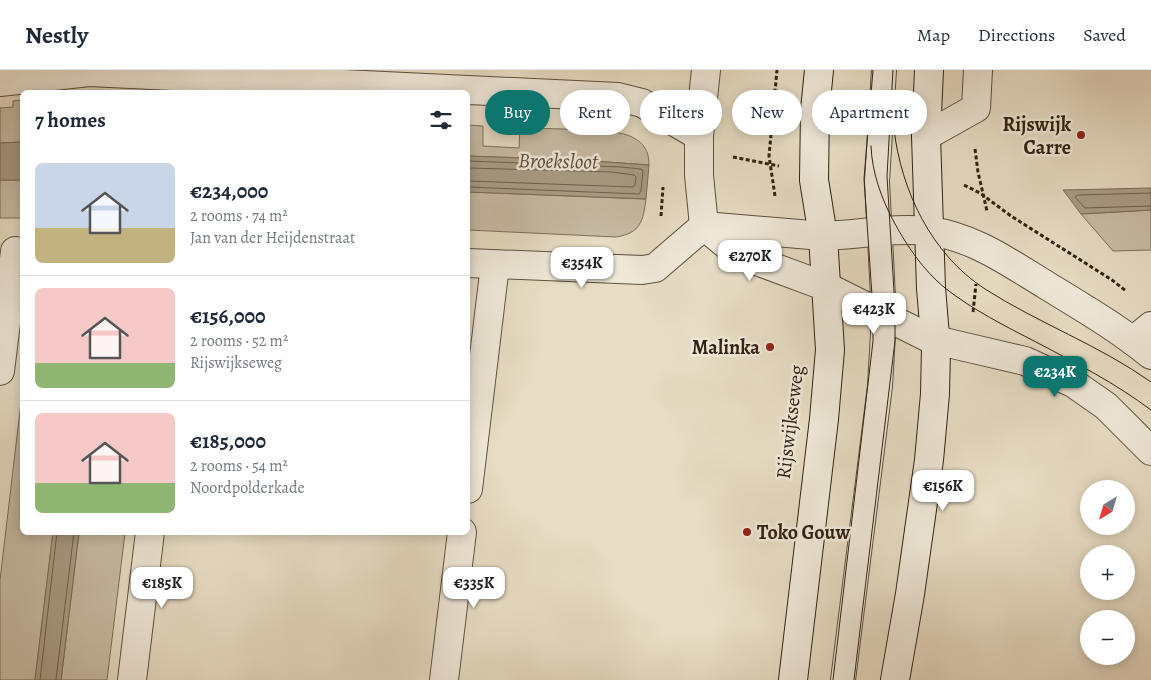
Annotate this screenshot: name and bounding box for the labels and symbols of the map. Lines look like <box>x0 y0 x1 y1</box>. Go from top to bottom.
place label: Rijswijk Carre <box>1002 111 1072 161</box>
marker: Rijswijk Carre <box>1075 129 1087 141</box>
water label: Broeksloot <box>518 146 599 176</box>
pin: €270K <box>715 240 785 282</box>
pin: €354K <box>547 246 617 289</box>
pin: €423K <box>839 292 909 335</box>
place label: Malinka <box>692 334 760 361</box>
marker: Malinka <box>764 341 776 353</box>
pin: €234K <box>1020 356 1090 398</box>
street label: Rijswijkseweg <box>770 363 810 481</box>
pin: €156K <box>908 470 978 512</box>
north arrow <box>1080 480 1135 535</box>
place label: Toko Gouw <box>757 519 851 546</box>
marker: Toko Gouw <box>741 526 753 538</box>
pin: €185K <box>127 566 197 609</box>
pin: €335K <box>439 566 509 609</box>

